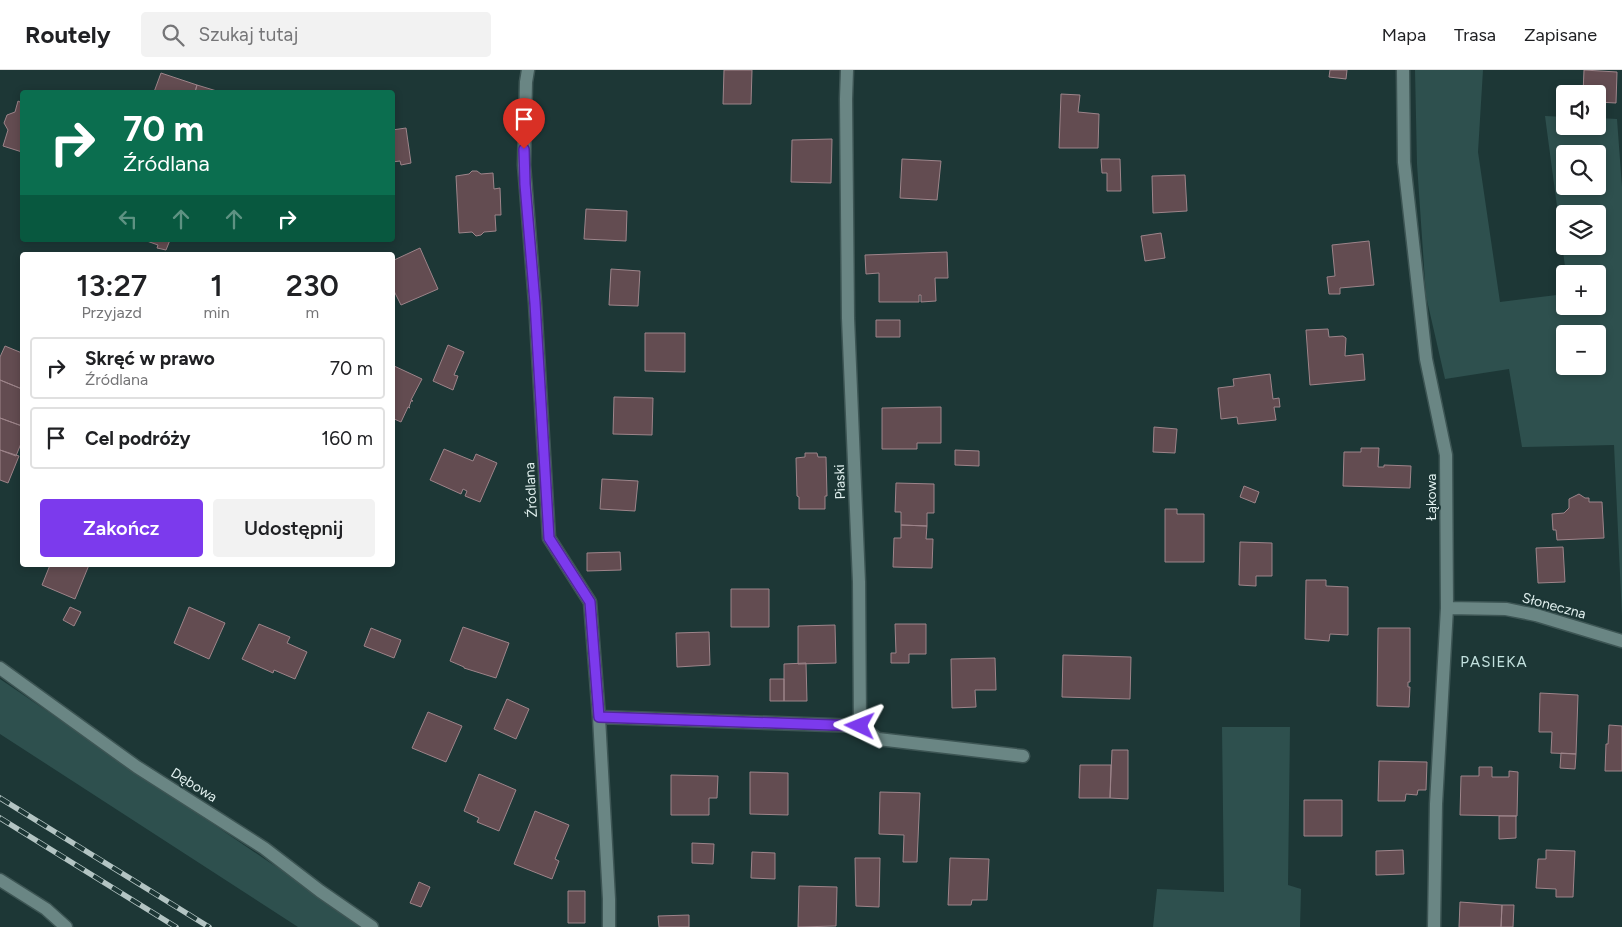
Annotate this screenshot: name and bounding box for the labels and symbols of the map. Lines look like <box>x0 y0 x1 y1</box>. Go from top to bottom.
pin <box>503 98 545 149</box>
street label: Źródlana <box>521 462 541 518</box>
street label: Piaski <box>831 464 849 500</box>
street label: Łąkowa <box>1423 474 1440 520</box>
street label: Słoneczna <box>1520 589 1588 623</box>
district label: PASIEKA <box>1460 653 1528 671</box>
position arrow <box>833 699 885 751</box>
street label: Dębowa <box>168 764 220 806</box>

